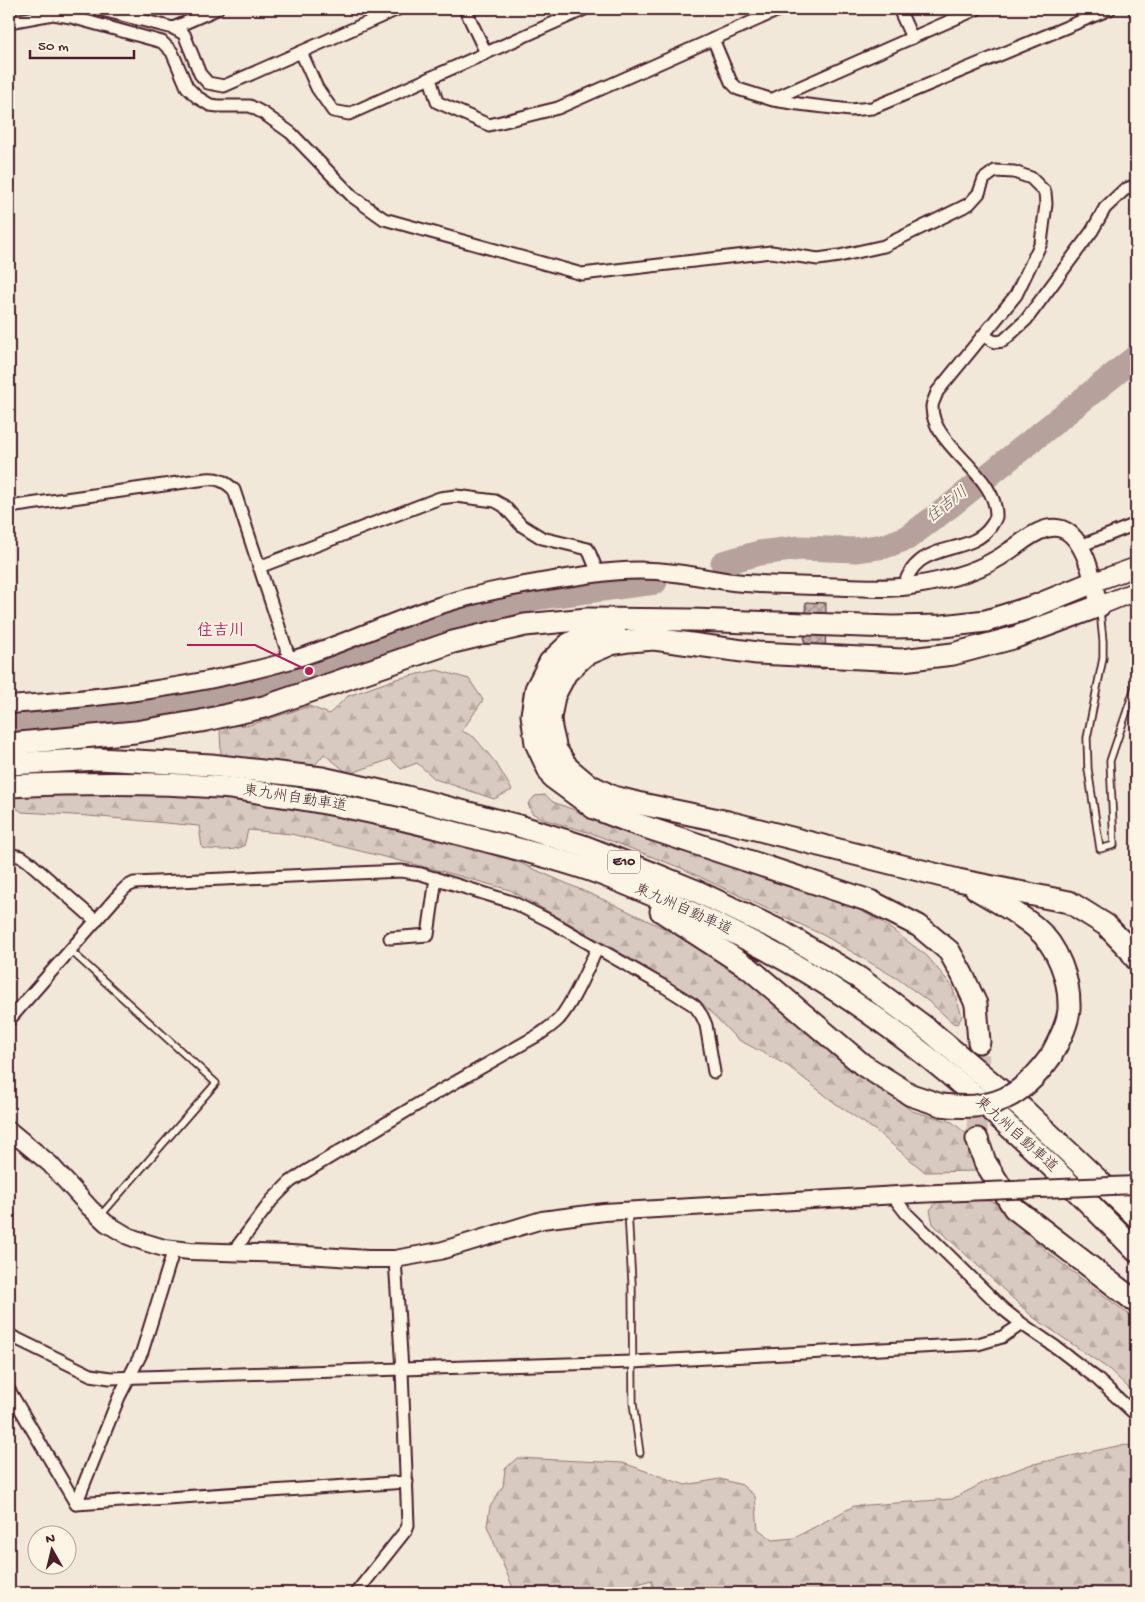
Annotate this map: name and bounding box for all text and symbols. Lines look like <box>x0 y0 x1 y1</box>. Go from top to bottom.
scale bar <box>30 28 134 60</box>
text: 50 m <box>38 38 69 56</box>
water label: 住吉川 <box>923 483 973 528</box>
callout: 住吉川 <box>187 614 255 645</box>
text: 住吉川 <box>197 621 245 642</box>
street label: 東九州自動車道 <box>242 781 348 816</box>
road number: E10 <box>608 850 640 874</box>
street label: 東九州自動車道 <box>631 880 735 940</box>
street label: 東九州自動車道 <box>971 1092 1062 1177</box>
north arrow <box>28 1524 78 1574</box>
text: N <box>45 1531 56 1549</box>

